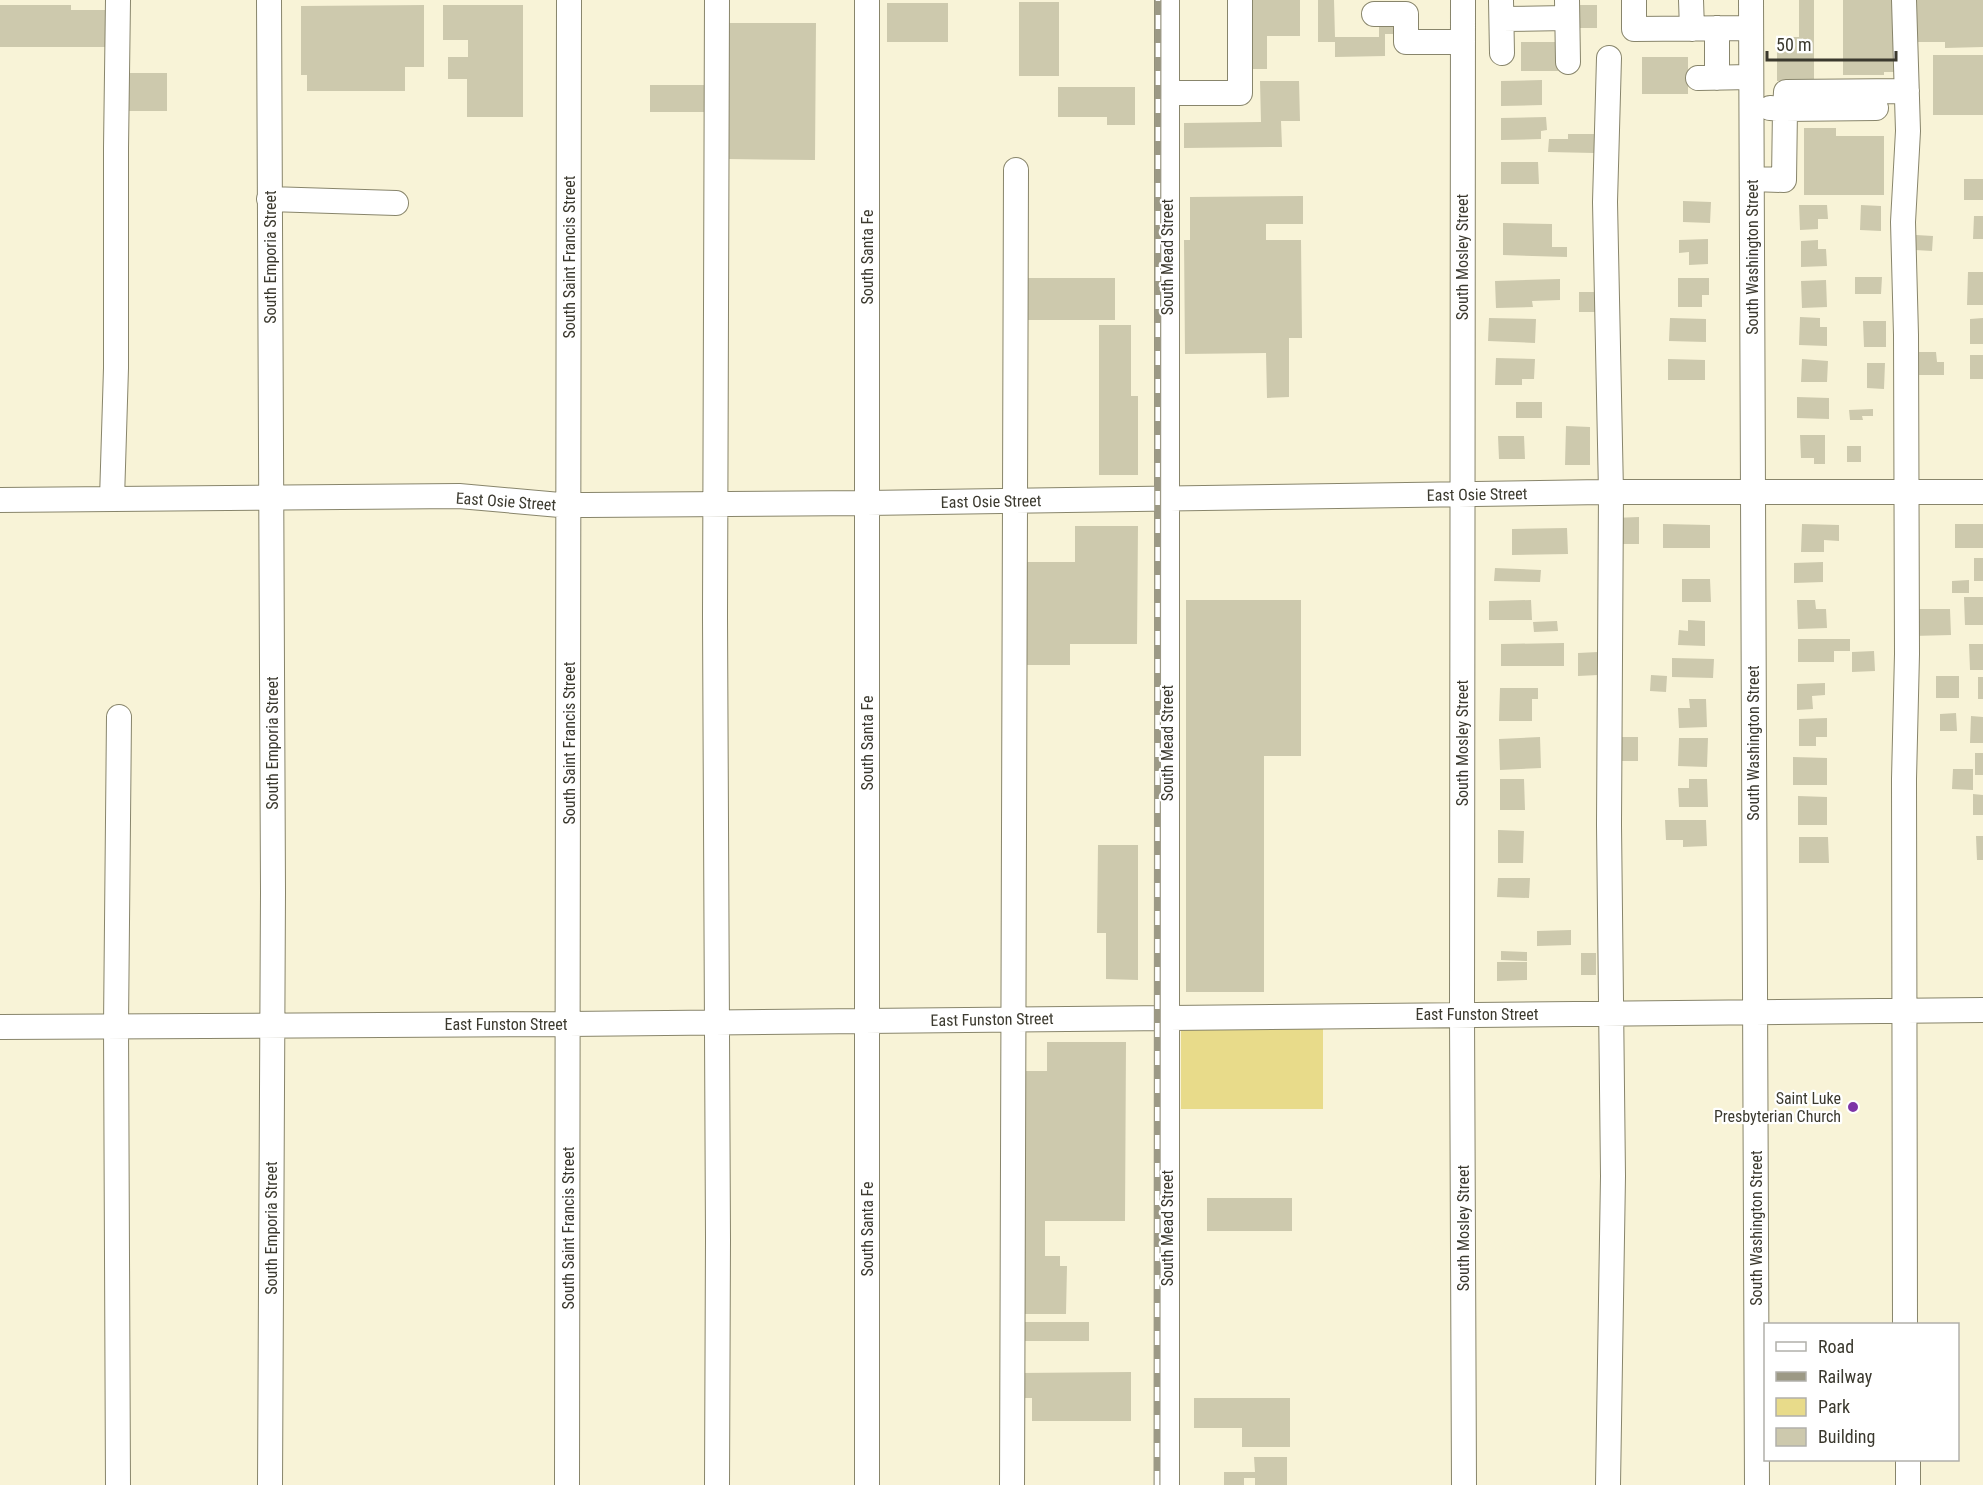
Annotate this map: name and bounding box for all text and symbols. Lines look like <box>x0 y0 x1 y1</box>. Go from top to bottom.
scale bar <box>1767 24 1896 62</box>
text: 50 m <box>1776 34 1811 55</box>
street label: South Saint Francis Street <box>560 175 579 338</box>
street label: South Washington Street <box>1743 179 1762 335</box>
street label: South Emporia Street <box>261 190 280 324</box>
street label: South Mosley Street <box>1453 193 1472 320</box>
street label: South Mead Street <box>1158 198 1177 315</box>
street label: South Santa Fe <box>858 209 877 305</box>
street label: East Osie Street <box>1427 484 1528 505</box>
street label: East Osie Street <box>455 489 557 515</box>
street label: East Osie Street <box>941 491 1042 512</box>
street label: South Saint Francis Street <box>560 661 579 824</box>
street label: South Washington Street <box>1744 665 1763 821</box>
street label: South Emporia Street <box>263 676 282 810</box>
street label: South Mosley Street <box>1453 679 1472 806</box>
street label: South Mead Street <box>1158 684 1177 801</box>
street label: South Santa Fe <box>858 695 877 791</box>
street label: East Funston Street <box>1415 1005 1539 1024</box>
street label: East Funston Street <box>930 1009 1054 1030</box>
street label: East Funston Street <box>444 1015 568 1034</box>
place label: Saint Luke Presbyterian Church <box>1714 1089 1841 1126</box>
marker: Saint Luke Presbyterian Church <box>1846 1100 1860 1114</box>
street label: South Saint Francis Street <box>559 1146 578 1309</box>
street label: South Washington Street <box>1747 1150 1766 1306</box>
street label: South Emporia Street <box>262 1161 281 1295</box>
street label: South Mosley Street <box>1454 1164 1473 1291</box>
street label: South Mead Street <box>1158 1169 1177 1286</box>
street label: South Santa Fe <box>858 1181 877 1277</box>
legend <box>1764 1323 1959 1461</box>
text: Road <box>1818 1336 1854 1357</box>
text: Railway <box>1818 1366 1873 1387</box>
text: Park <box>1818 1396 1850 1417</box>
text: Building <box>1818 1426 1875 1447</box>

